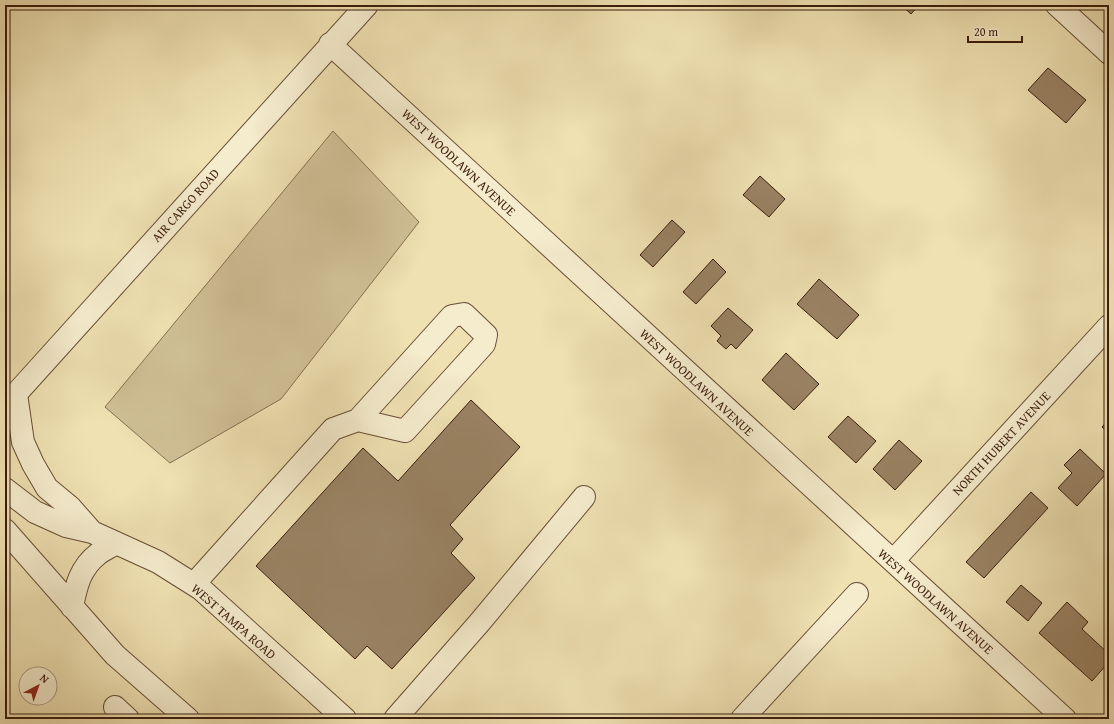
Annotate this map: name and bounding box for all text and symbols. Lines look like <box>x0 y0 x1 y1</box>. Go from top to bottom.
scale bar <box>968 18 1022 44</box>
text: 20 m <box>974 23 998 40</box>
street label: WEST WOODLAWN AVENUE <box>397 104 520 221</box>
street label: AIR CARGO ROAD <box>147 164 224 246</box>
street label: WEST WOODLAWN AVENUE <box>635 324 758 441</box>
street label: NORTH HUBERT AVENUE <box>948 387 1055 500</box>
street label: WEST WOODLAWN AVENUE <box>874 544 998 659</box>
street label: WEST TAMPA ROAD <box>187 579 280 664</box>
north arrow <box>18 666 58 706</box>
text: N <box>37 670 53 687</box>

